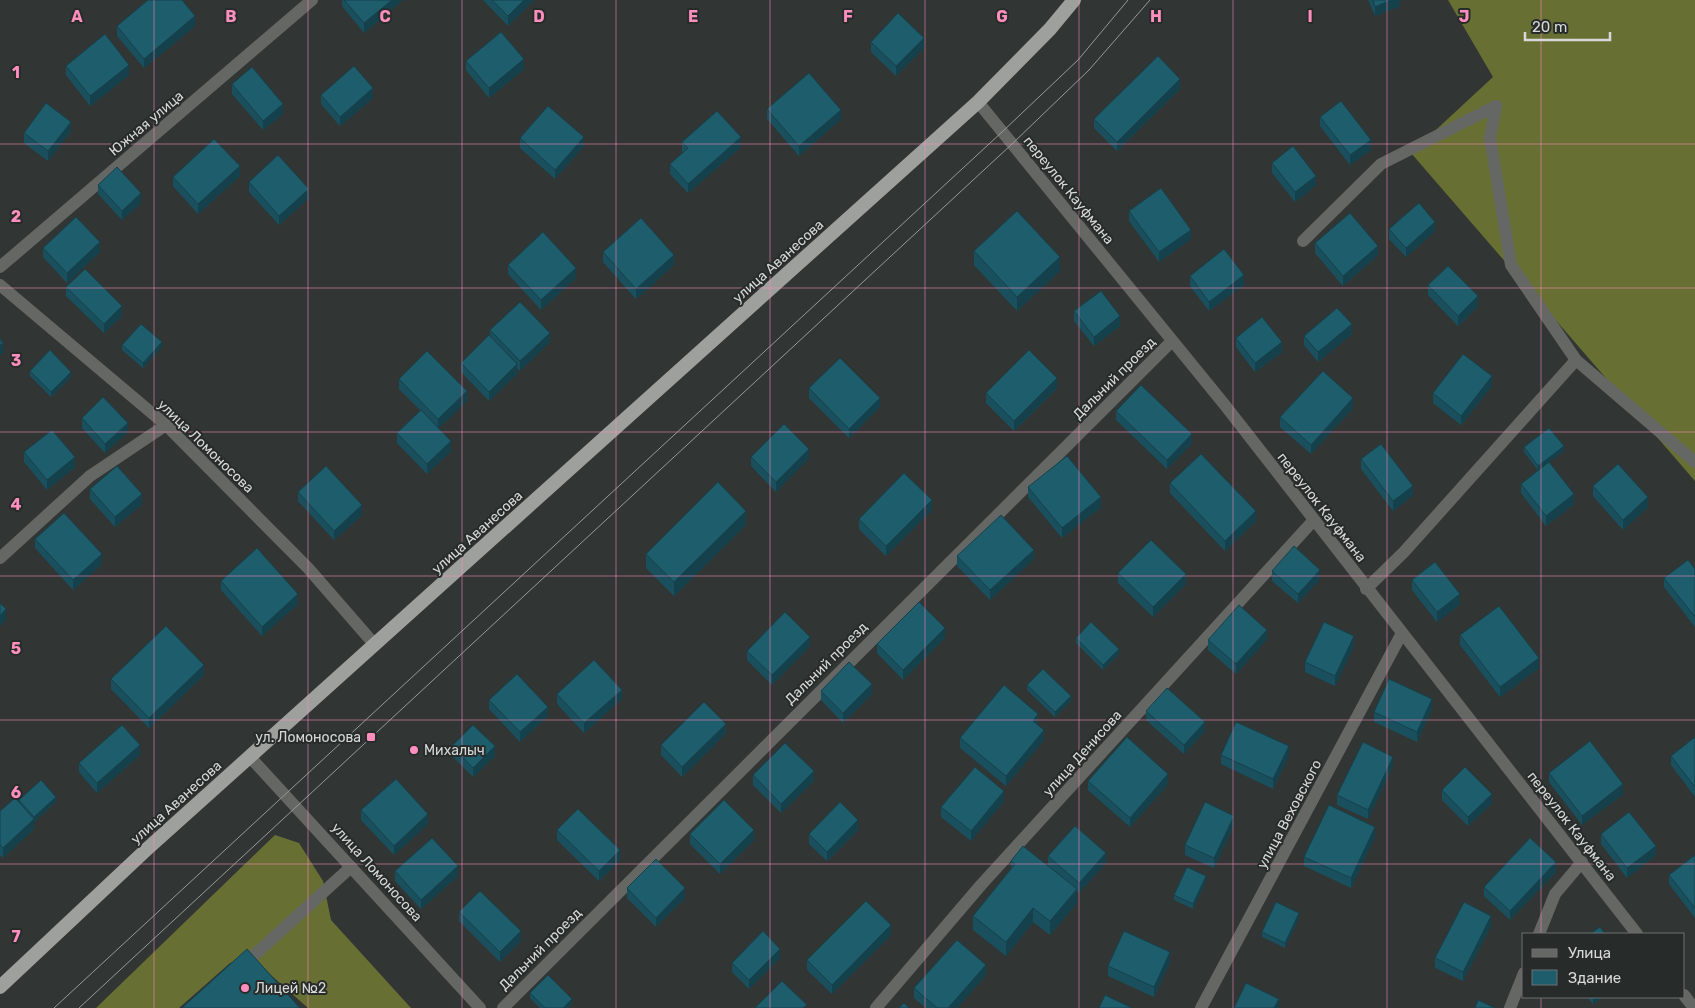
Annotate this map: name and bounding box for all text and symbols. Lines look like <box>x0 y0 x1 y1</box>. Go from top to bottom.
text: A <box>71 7 83 26</box>
text: B <box>225 7 237 26</box>
text: C <box>379 7 391 26</box>
text: D <box>533 7 545 26</box>
text: E <box>688 7 698 26</box>
text: F <box>843 7 853 26</box>
text: G <box>996 7 1008 26</box>
text: H <box>1150 7 1162 26</box>
text: I <box>1307 7 1313 26</box>
text: J <box>1459 7 1469 26</box>
scale bar <box>1525 10 1610 42</box>
text: 20 m <box>1532 18 1567 36</box>
text: 1 <box>12 63 20 82</box>
street label: Южная улица <box>106 87 187 159</box>
street label: переулок Кауфмана <box>1020 133 1117 248</box>
text: 2 <box>11 207 21 226</box>
street label: улица Аванесова <box>729 216 827 307</box>
street label: Дальний проезд <box>1070 334 1159 423</box>
text: 3 <box>11 351 21 370</box>
street label: улица Ломоносова <box>154 396 257 497</box>
street label: переулок Кауфмана <box>1274 449 1370 565</box>
street label: улица Аванесова <box>428 487 526 578</box>
text: 4 <box>11 495 22 514</box>
street label: Дальний проезд <box>782 619 871 708</box>
text: 5 <box>11 639 21 658</box>
street label: улица Денисова <box>1039 707 1125 800</box>
place label: ул. Ломоносова <box>255 729 361 746</box>
marker: ул. Ломоносова <box>365 731 377 743</box>
place label: Михалыч <box>424 742 485 759</box>
marker: Михалыч <box>408 744 420 756</box>
street label: улица Аванесова <box>127 757 225 848</box>
street label: улица Веховского <box>1253 757 1325 872</box>
street label: переулок Кауфмана <box>1524 768 1620 884</box>
text: 6 <box>11 783 21 802</box>
street label: улица Ломоносова <box>328 819 425 925</box>
street label: Дальний проезд <box>496 905 585 994</box>
text: 7 <box>11 927 21 946</box>
legend <box>1522 933 1685 998</box>
text: Улица <box>1568 944 1611 962</box>
text: Здание <box>1568 969 1621 987</box>
place label: Лицей №2 <box>255 980 326 997</box>
marker: Лицей №2 <box>239 982 251 994</box>

